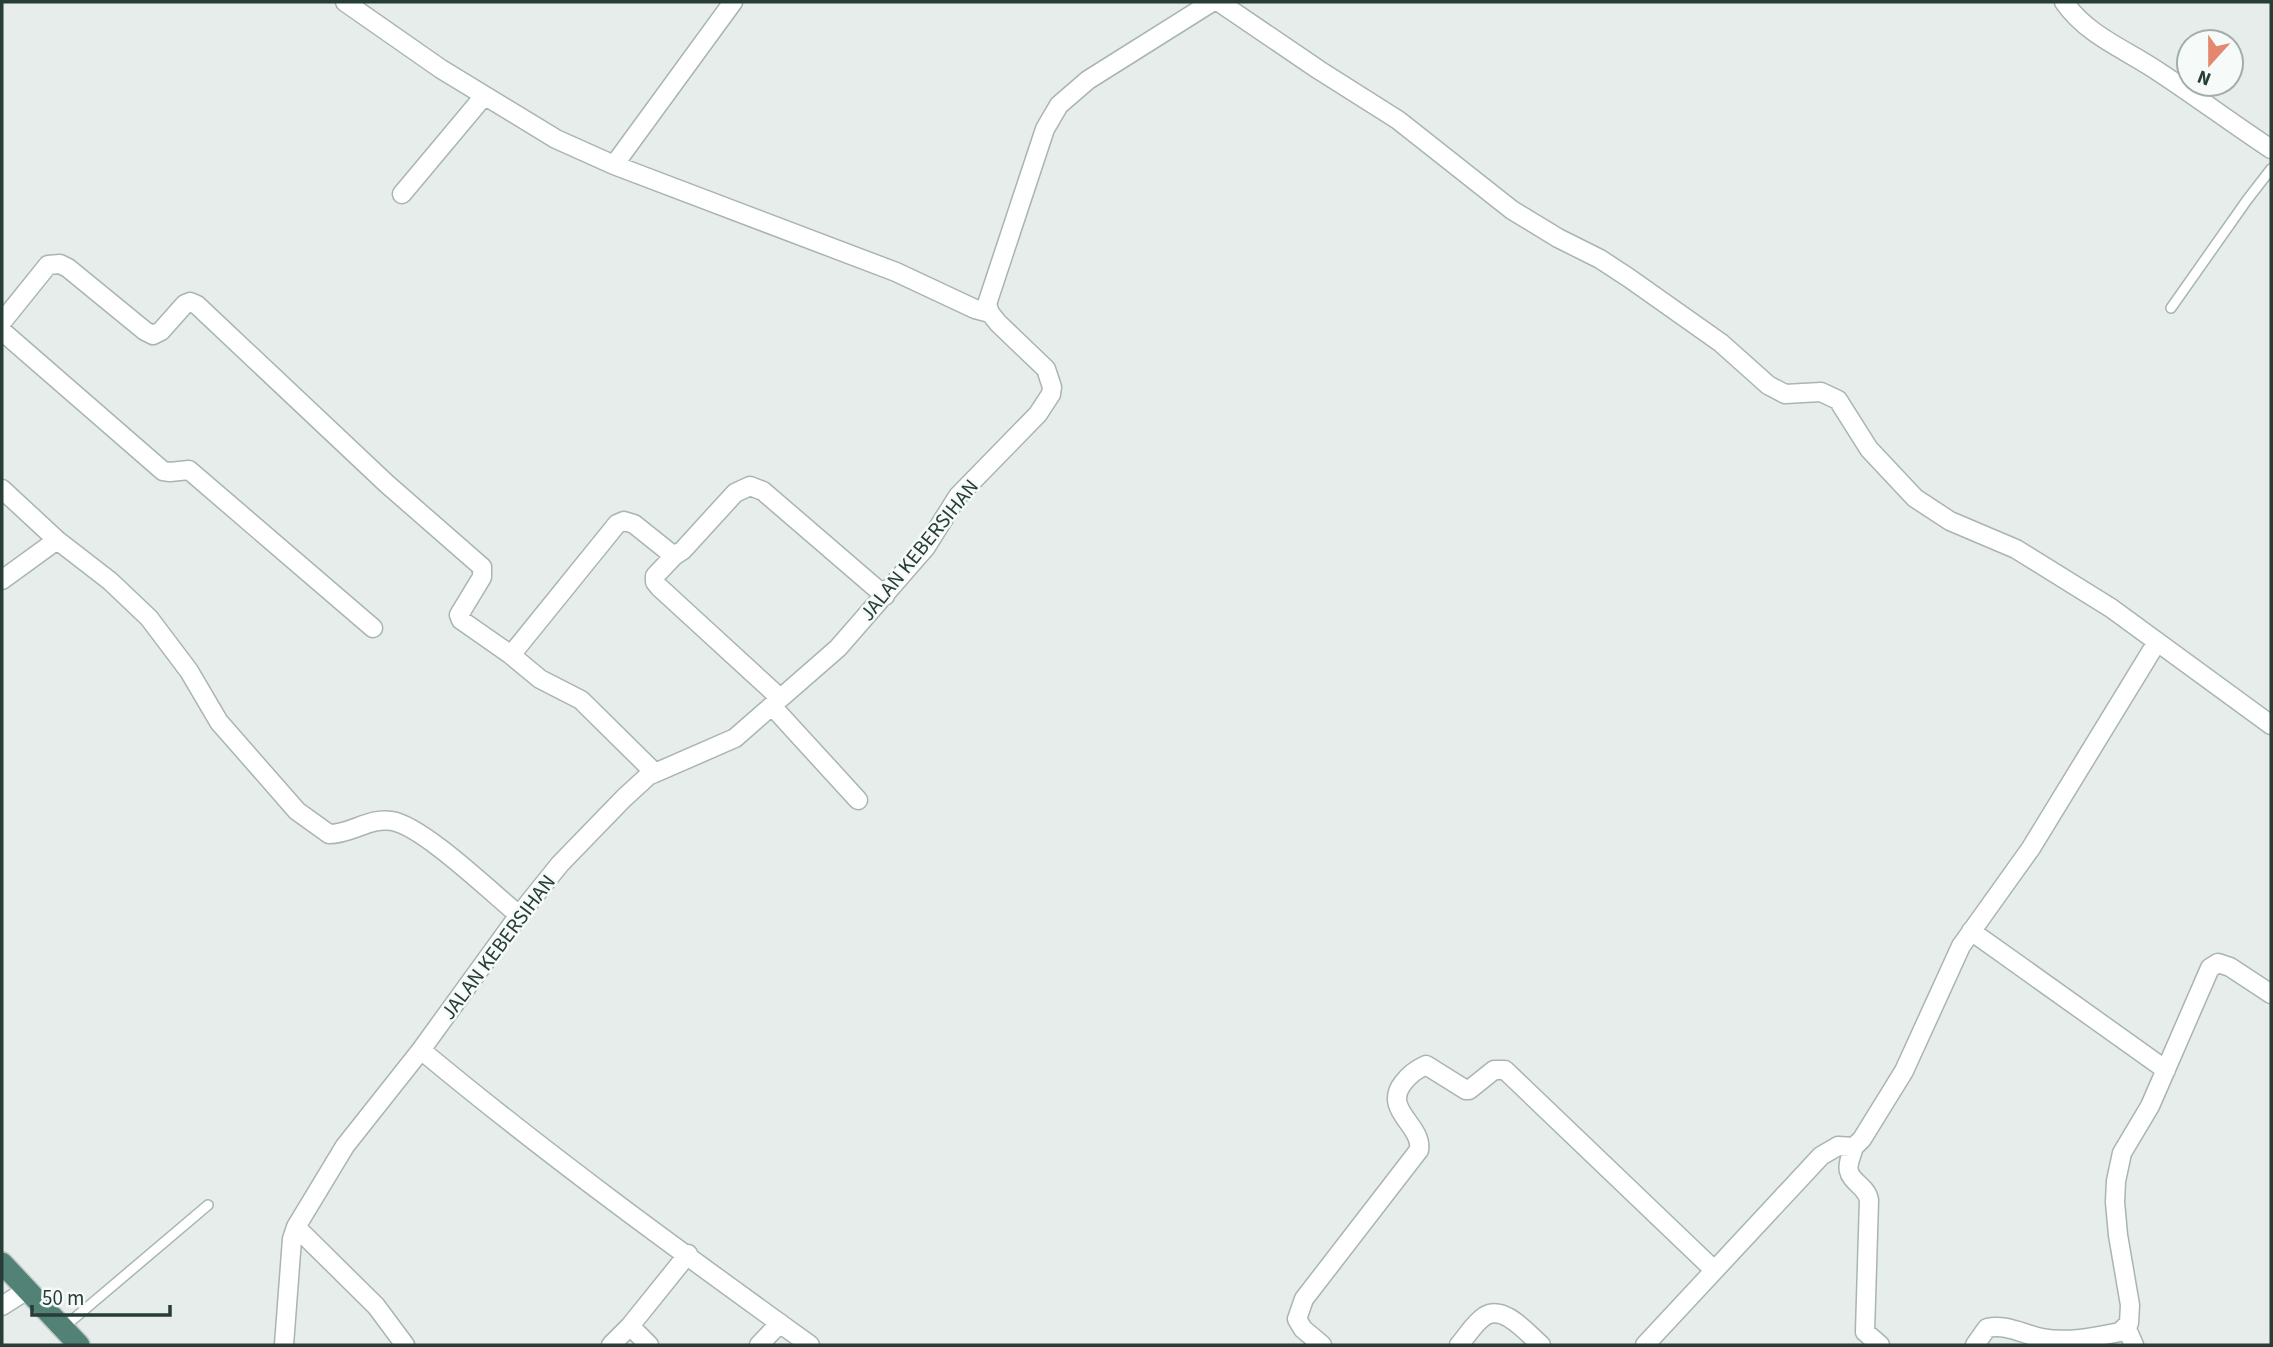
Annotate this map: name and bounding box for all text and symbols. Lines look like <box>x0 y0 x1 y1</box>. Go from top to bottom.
north arrow <box>2175 28 2245 98</box>
text: N <box>2194 63 2215 92</box>
street label: JALAN KEBERSIHAN <box>852 473 986 627</box>
street label: JALAN KEBERSIHAN <box>433 868 563 1026</box>
scale bar <box>32 1274 170 1318</box>
text: 50 m <box>42 1283 84 1313</box>

